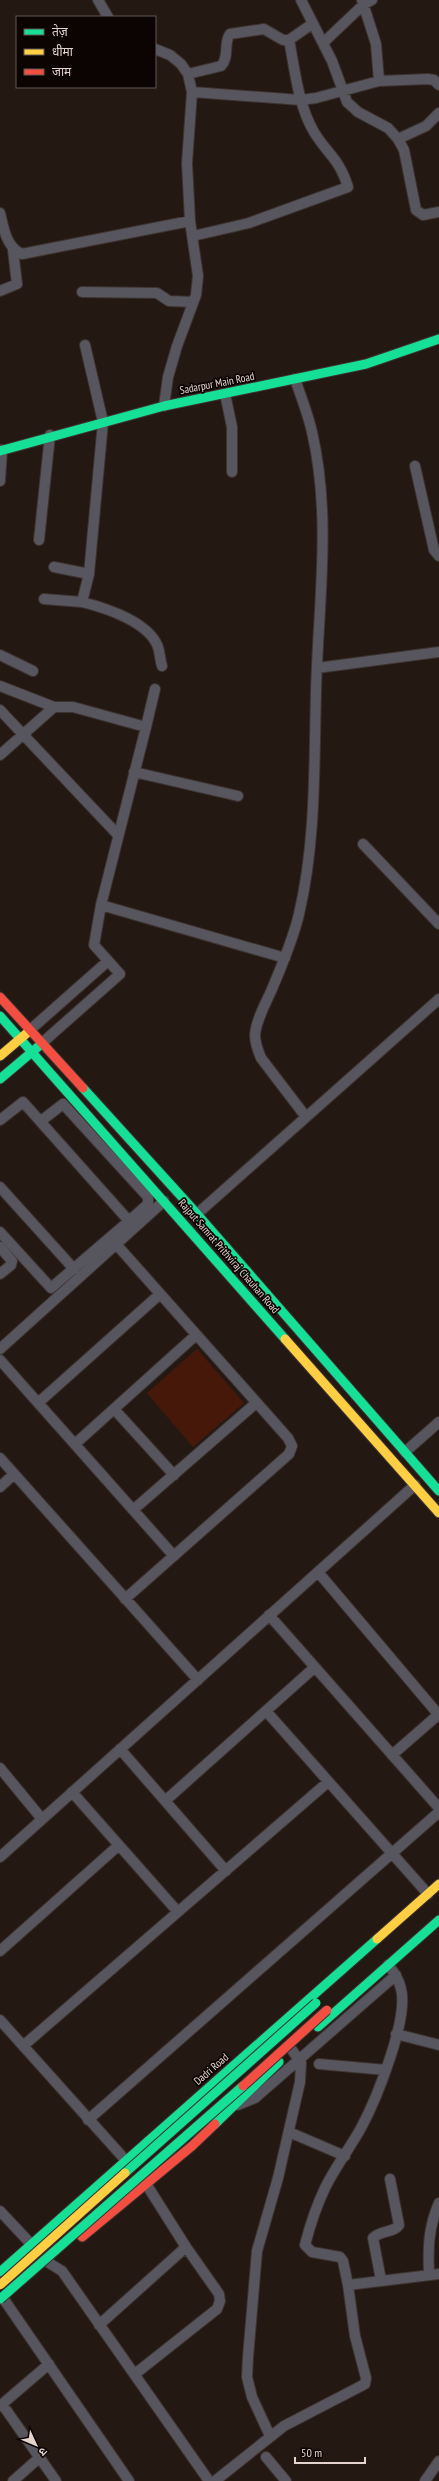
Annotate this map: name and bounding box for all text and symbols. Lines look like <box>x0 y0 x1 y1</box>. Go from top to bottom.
legend <box>16 16 156 88</box>
text: तेज़ <box>52 24 69 39</box>
text: धीमा <box>52 44 74 59</box>
text: जाम <box>52 64 72 79</box>
street label: Sadarpur Main Road <box>178 369 256 397</box>
street label: Rajput Samrat Prithviraj Chauhan Road <box>176 1196 283 1316</box>
street label: Dadri Road <box>191 2050 231 2088</box>
north arrow <box>16 2425 56 2465</box>
scale bar <box>295 2439 365 2465</box>
text: उ <box>36 2445 50 2460</box>
text: 50 m <box>301 2445 322 2460</box>

